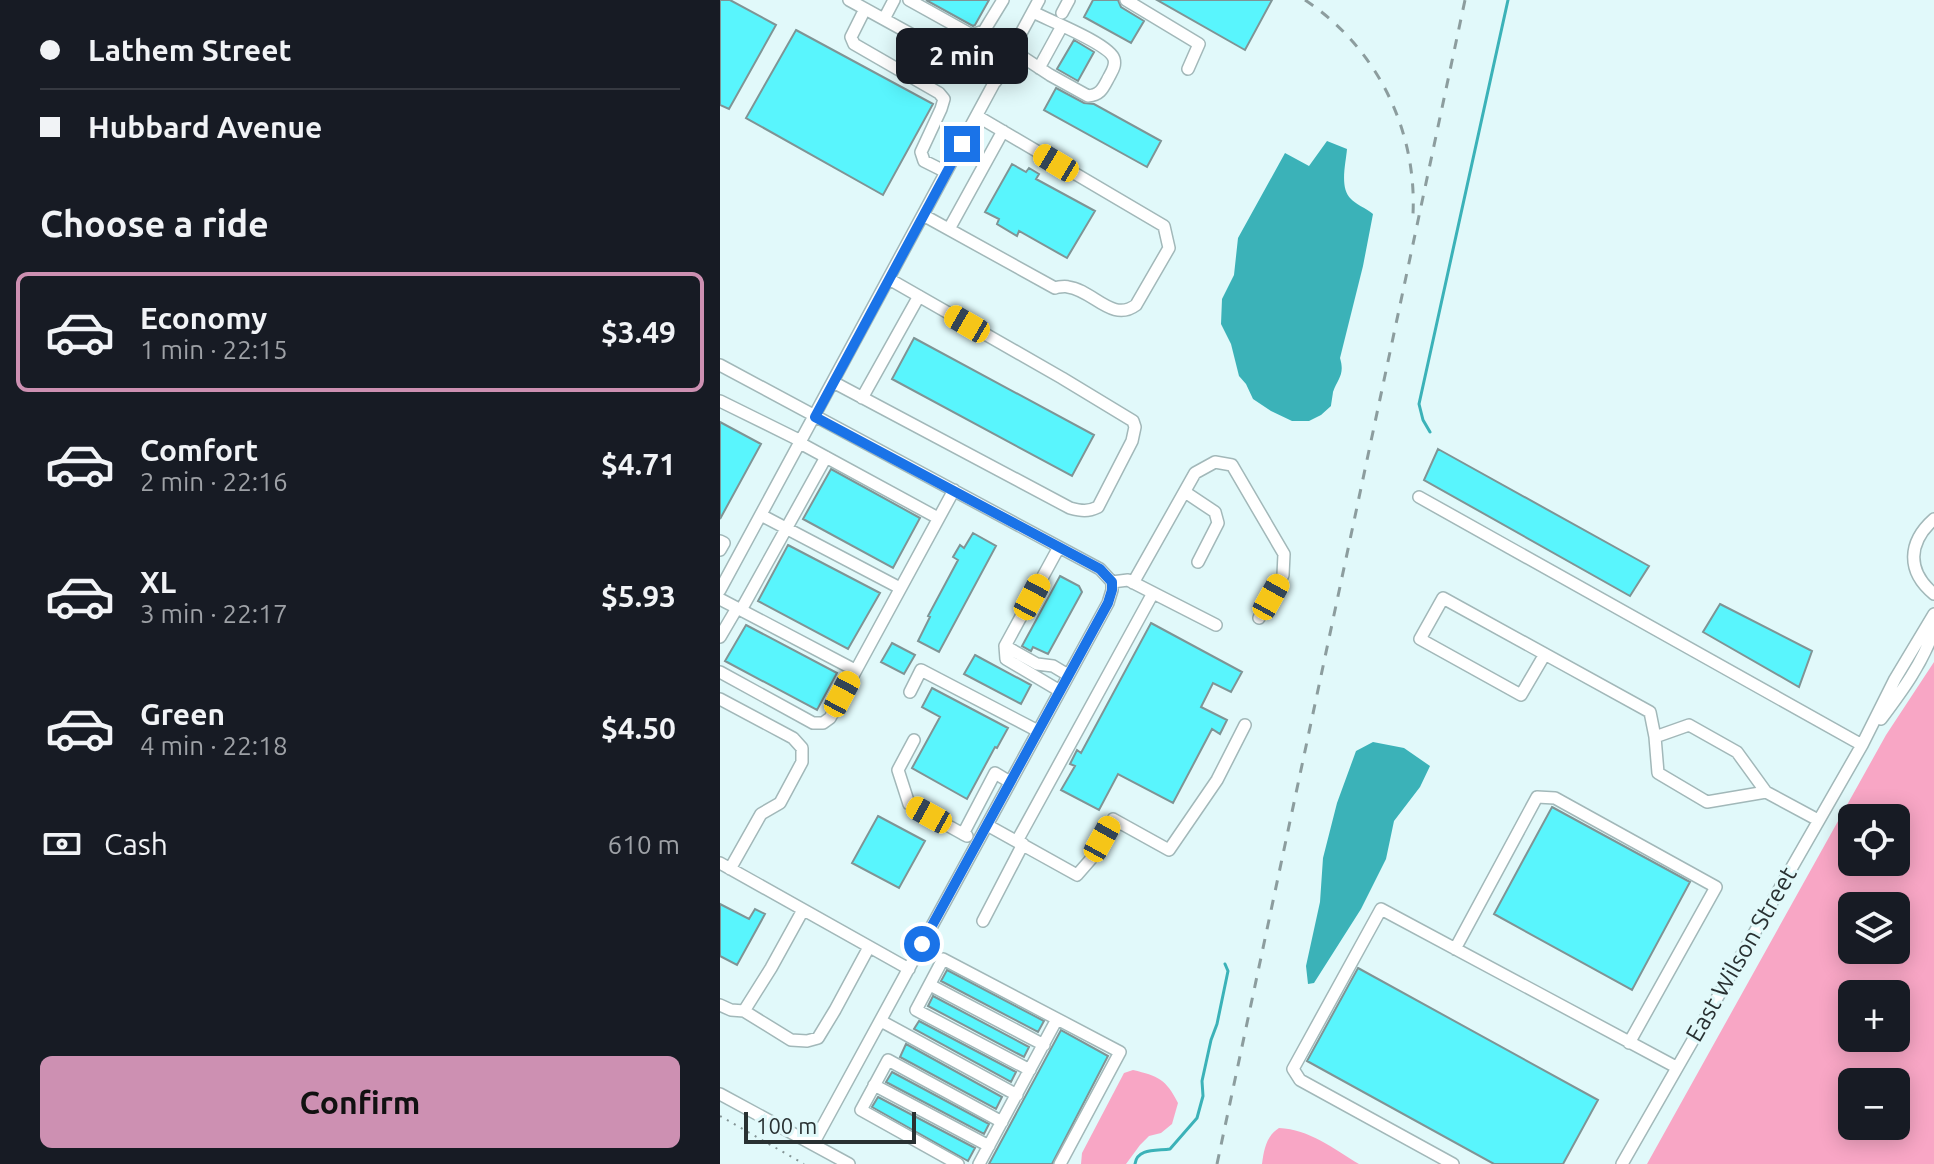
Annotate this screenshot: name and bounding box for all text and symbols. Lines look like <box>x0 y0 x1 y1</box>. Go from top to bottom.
callout: 2 min <box>896 28 1028 84</box>
text: Lathem Street <box>88 33 291 67</box>
text: 2 min <box>929 41 995 70</box>
text: Hubbard Avenue <box>88 110 322 144</box>
route end <box>944 126 980 162</box>
car <box>1029 140 1083 186</box>
text: Choose a ride <box>40 203 269 244</box>
icon: car <box>44 296 116 368</box>
text: Economy <box>140 301 267 335</box>
car <box>940 302 994 346</box>
text: $3.49 <box>601 315 676 349</box>
text: 1 min · 22:15 <box>140 335 288 364</box>
icon: car <box>44 428 116 500</box>
text: Comfort <box>140 433 258 467</box>
text: $4.71 <box>601 447 676 481</box>
text: 2 min · 22:16 <box>140 467 288 496</box>
icon: car <box>44 560 116 632</box>
text: XL <box>140 565 176 599</box>
car <box>1010 570 1054 624</box>
car <box>1249 570 1293 624</box>
text: $5.93 <box>601 579 676 613</box>
text: 3 min · 22:17 <box>140 599 288 628</box>
car <box>820 667 864 721</box>
icon: car <box>44 692 116 764</box>
text: Green <box>140 697 225 731</box>
text: $4.50 <box>601 711 676 745</box>
text: 4 min · 22:18 <box>140 731 288 760</box>
car <box>902 793 956 837</box>
map controls <box>1838 804 1910 1140</box>
button: locate <box>1838 804 1910 876</box>
car <box>1080 812 1124 866</box>
icon: cash <box>40 822 84 866</box>
text: Cash <box>104 827 168 861</box>
text: 610 m <box>608 830 680 859</box>
street label: East Wilson Street <box>1680 862 1802 1046</box>
button: layers <box>1838 892 1910 964</box>
route start <box>904 926 940 962</box>
button: + <box>1838 980 1910 1052</box>
button: Confirm <box>40 1056 680 1148</box>
button: − <box>1838 1068 1910 1140</box>
scale bar <box>744 1108 916 1144</box>
text: 100 m <box>756 1113 817 1138</box>

